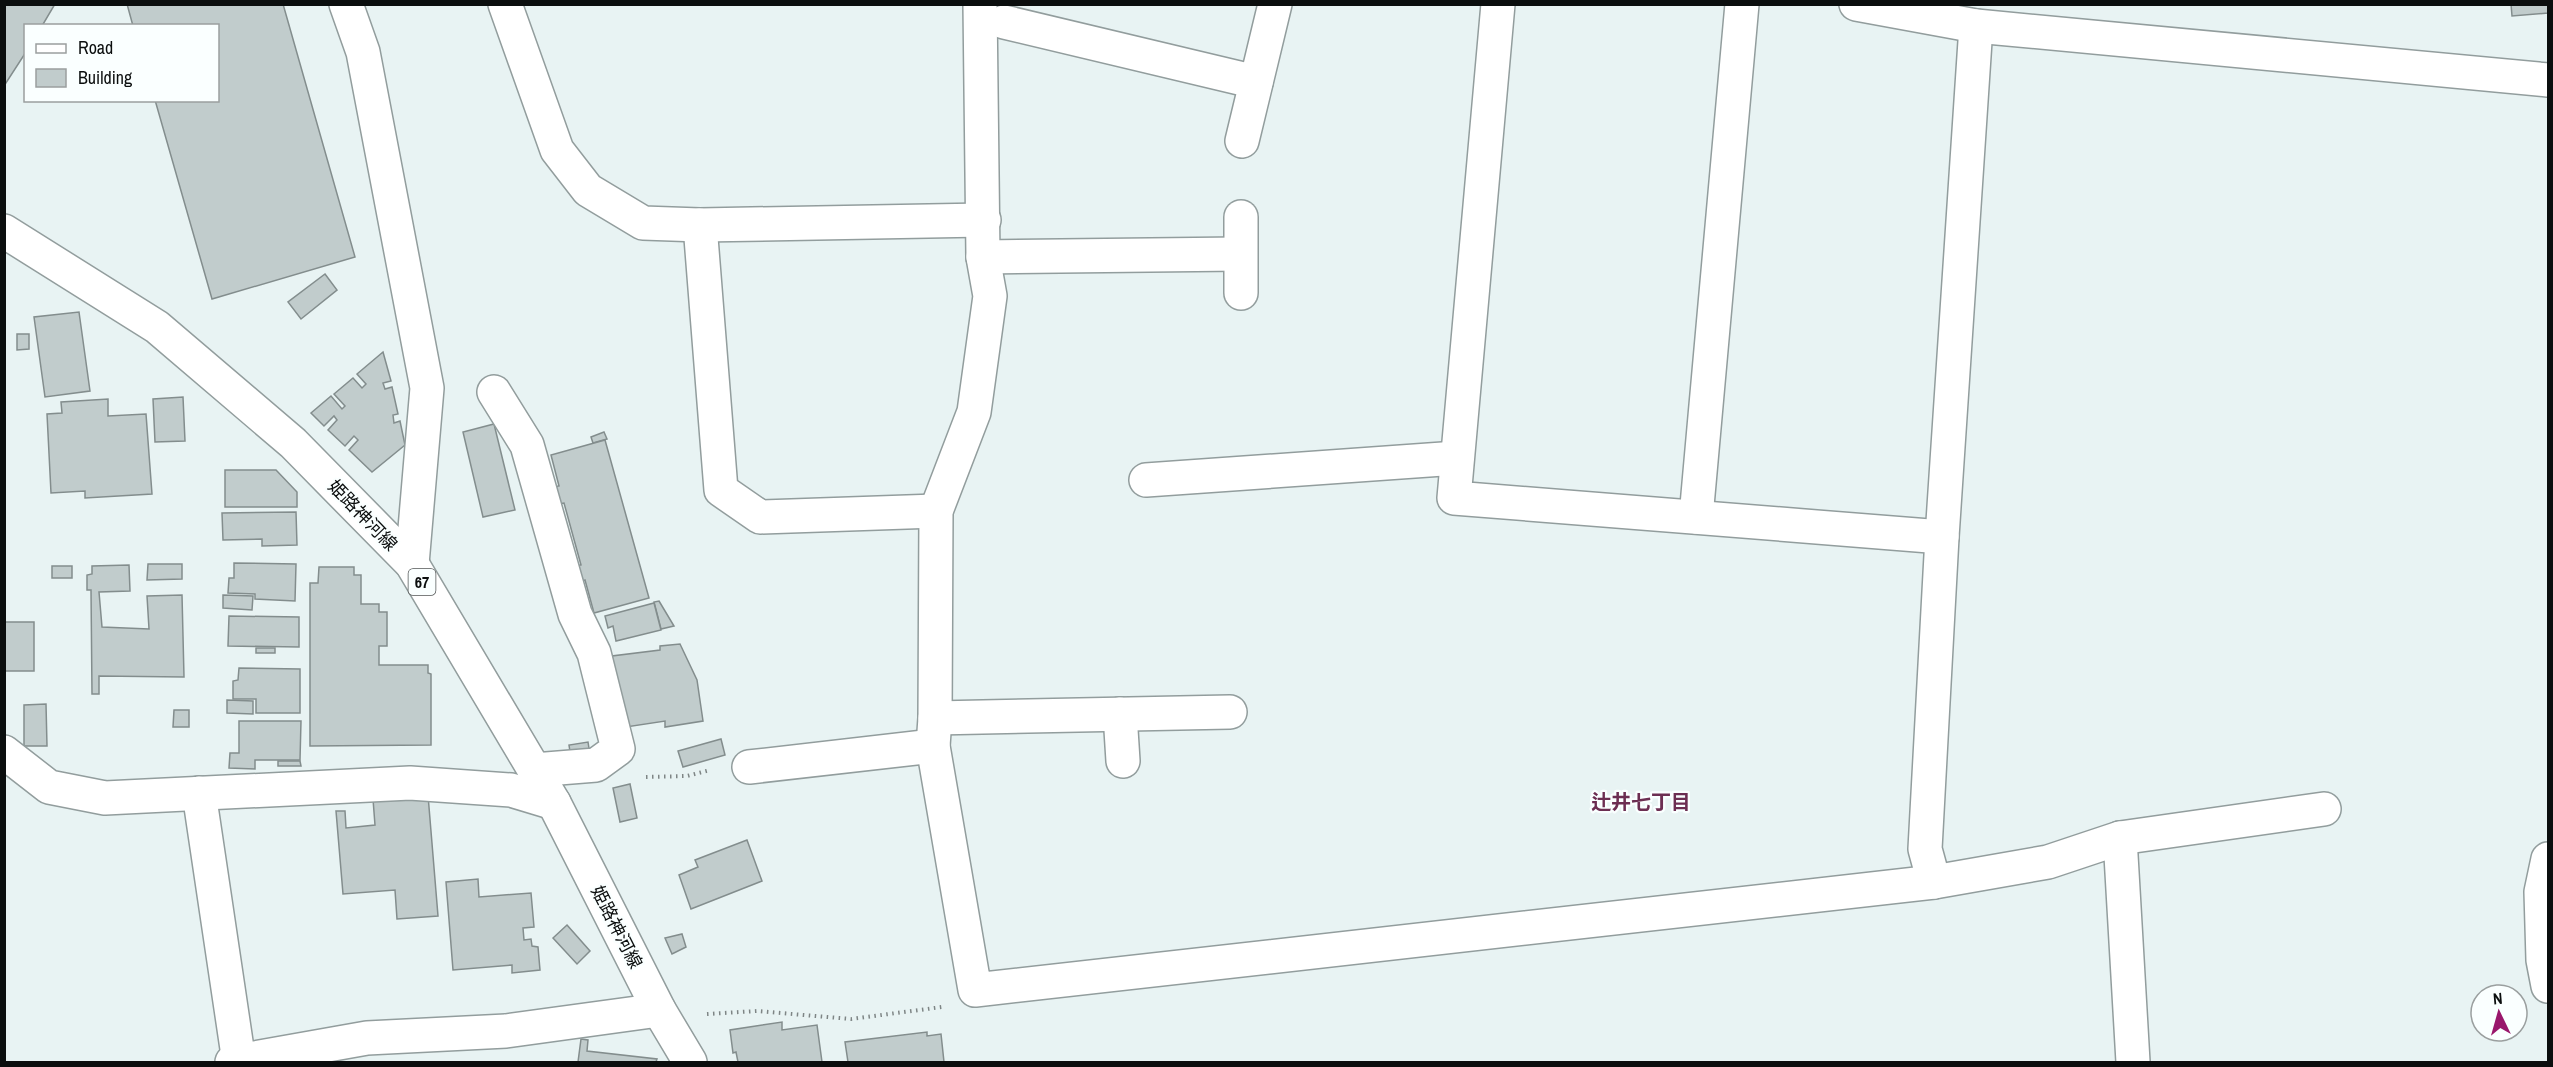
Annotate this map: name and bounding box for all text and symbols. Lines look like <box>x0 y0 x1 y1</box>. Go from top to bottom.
legend <box>24 24 219 102</box>
text: Road <box>78 35 113 60</box>
text: Building <box>78 65 133 90</box>
street label: 姫路神河線 <box>323 474 403 556</box>
road number: 67 <box>408 569 436 595</box>
district label: 辻井七丁目 <box>1591 788 1691 815</box>
street label: 姫路神河線 <box>585 881 649 973</box>
north arrow <box>2469 983 2529 1043</box>
text: N <box>2492 987 2503 1009</box>

